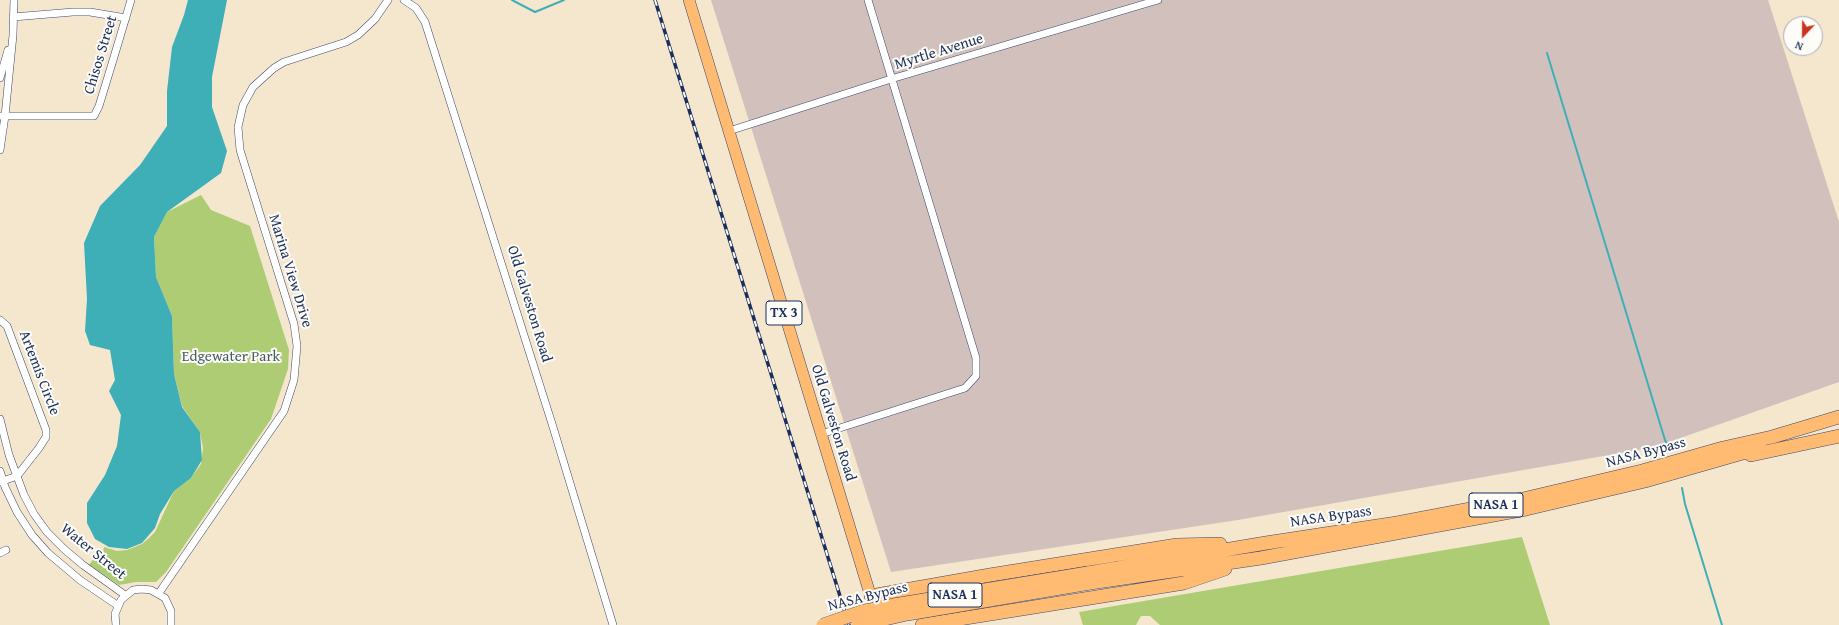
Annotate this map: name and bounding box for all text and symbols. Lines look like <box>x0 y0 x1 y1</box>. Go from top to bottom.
street label: Chisos Street <box>80 13 122 97</box>
north arrow <box>1783 16 1823 56</box>
street label: Myrtle Avenue <box>892 30 986 74</box>
text: N <box>1792 37 1805 55</box>
street label: Marina View Drive <box>264 212 316 330</box>
street label: Old Galveston Road <box>503 244 555 364</box>
road number: TX 3 <box>766 301 802 325</box>
street label: Artemis Circle <box>15 328 63 418</box>
park label: Edgewater Park <box>182 348 280 366</box>
street label: Old Galveston Road <box>807 363 859 483</box>
street label: NASA Bypass <box>1604 434 1688 472</box>
road number: NASA 1 <box>1469 493 1523 517</box>
street label: NASA Bypass <box>1289 502 1373 532</box>
street label: Water Street <box>57 520 129 584</box>
street label: NASA Bypass <box>826 578 910 616</box>
road number: NASA 1 <box>928 583 982 607</box>

